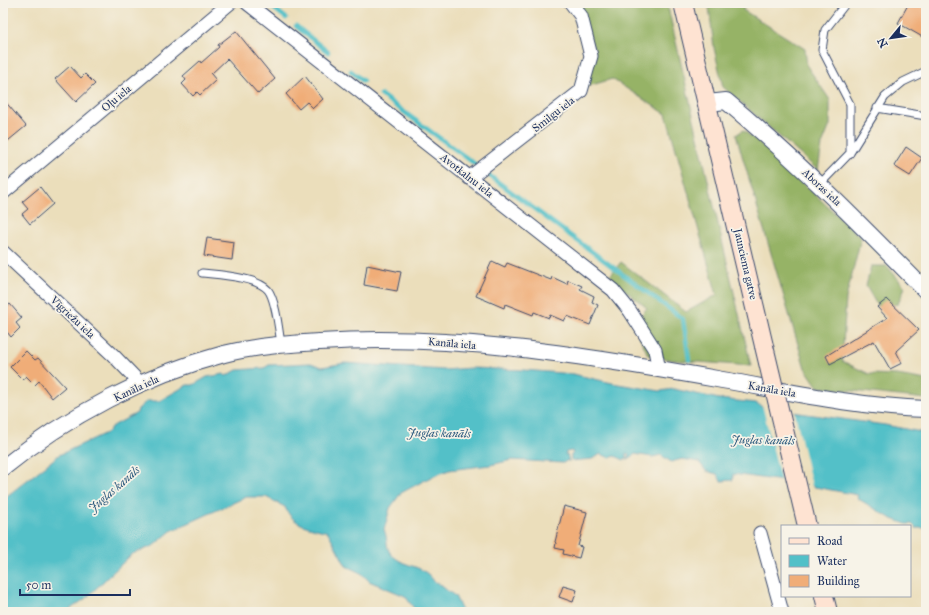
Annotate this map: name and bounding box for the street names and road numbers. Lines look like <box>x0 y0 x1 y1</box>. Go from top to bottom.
street label: Oļu iela <box>99 82 134 115</box>
street label: Smilgu iela <box>530 94 577 135</box>
street label: Avotkalnu iela <box>437 150 496 200</box>
street label: Aboras iela <box>799 165 844 209</box>
street label: Jaunciema gatve <box>730 226 760 302</box>
street label: Vīgriežu iela <box>47 293 98 341</box>
street label: Kanāla iela <box>427 335 477 352</box>
street label: Kanāla iela <box>112 372 161 405</box>
street label: Kanāla iela <box>747 379 797 400</box>

